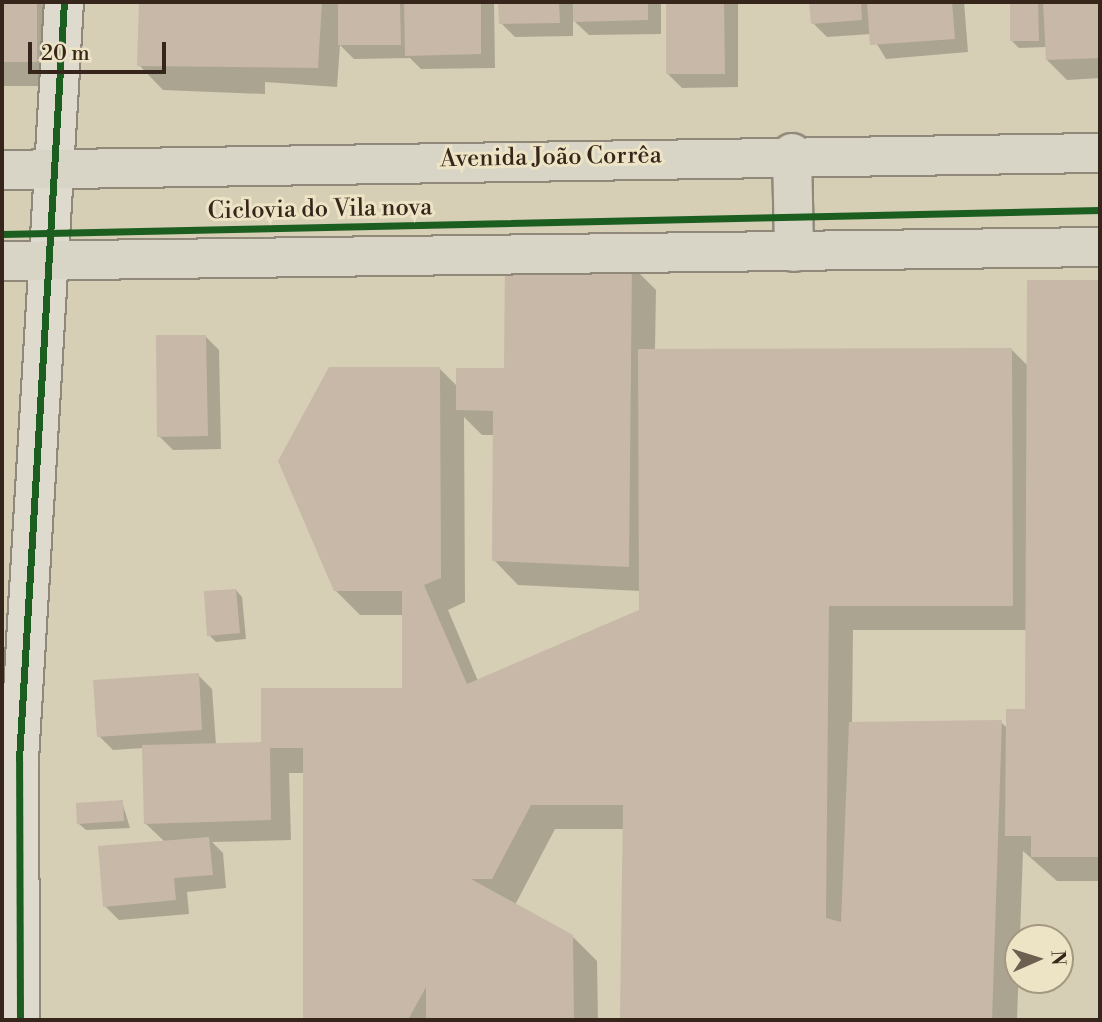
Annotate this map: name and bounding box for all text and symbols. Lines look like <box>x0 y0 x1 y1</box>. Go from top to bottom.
scale bar <box>32 28 170 72</box>
text: 20 m <box>41 41 90 67</box>
street label: Avenida João Corrêa <box>440 142 662 174</box>
street label: Ciclovia do Vila nova <box>207 194 433 226</box>
north arrow <box>1004 924 1074 994</box>
text: N <box>1046 950 1070 966</box>

